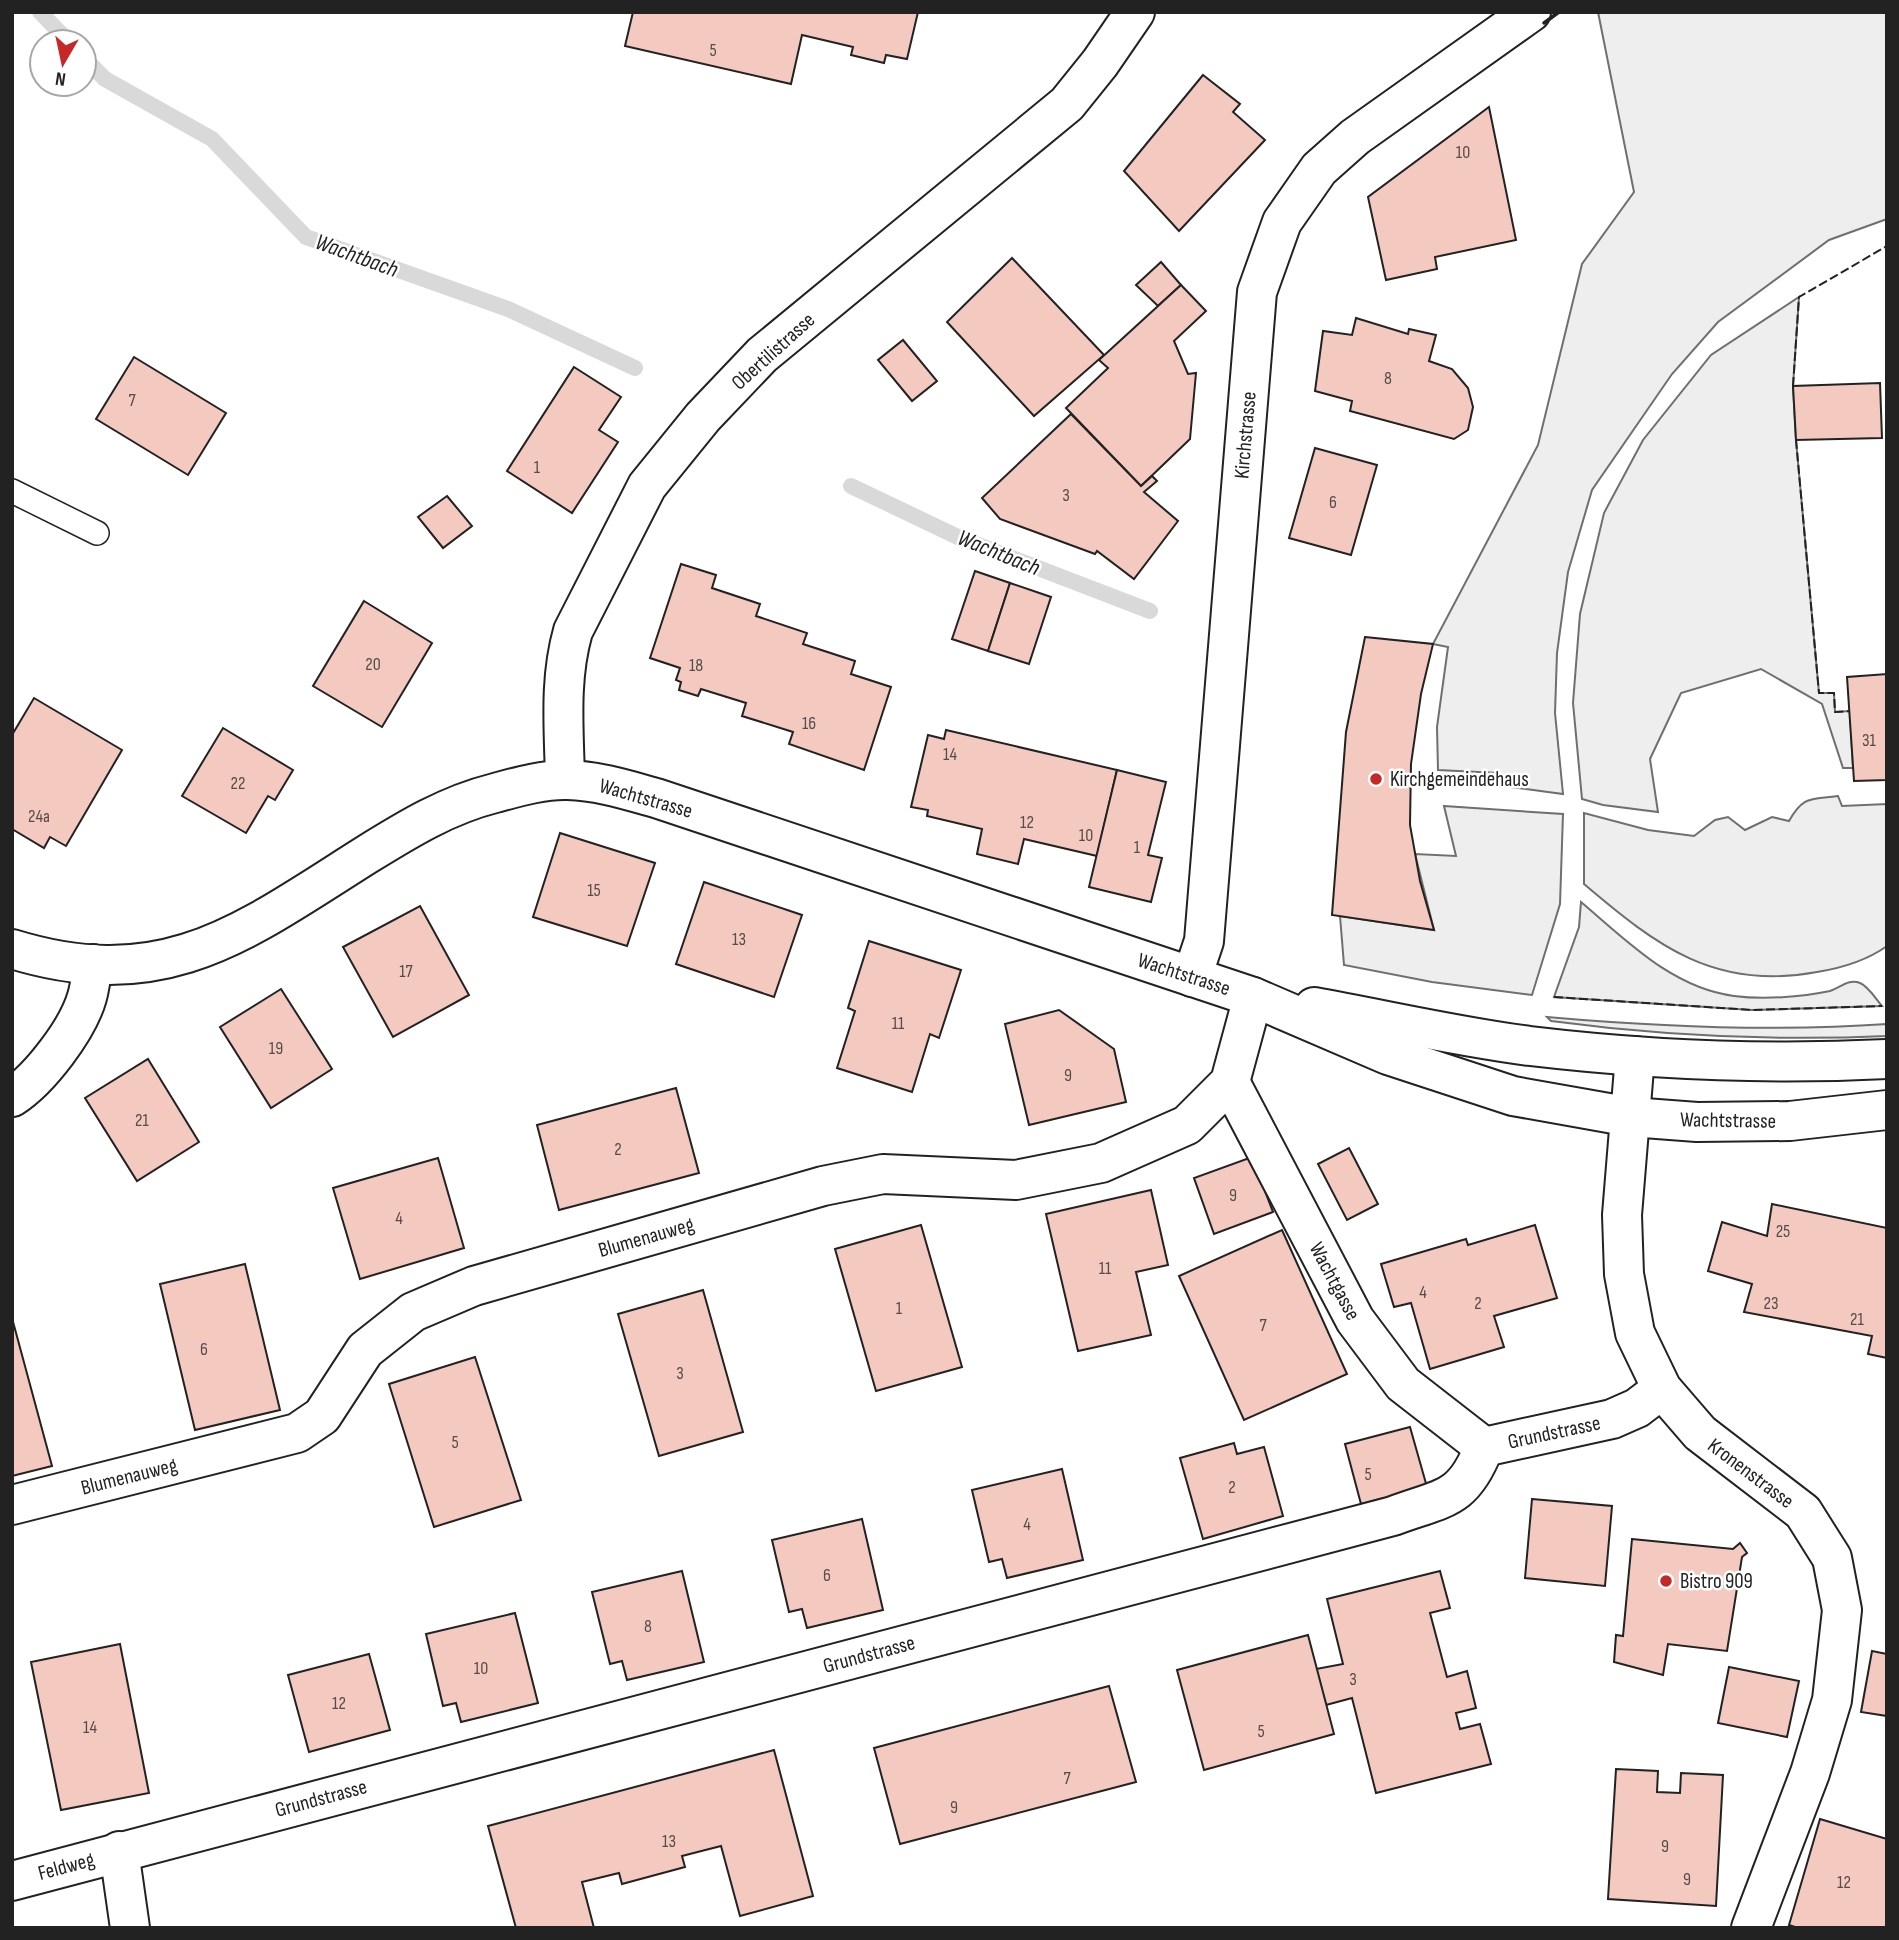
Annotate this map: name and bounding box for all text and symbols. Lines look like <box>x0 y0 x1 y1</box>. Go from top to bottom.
north arrow <box>28 28 98 98</box>
house number: 5 <box>709 40 717 61</box>
text: N <box>54 66 67 90</box>
house number: 10 <box>1456 142 1470 163</box>
water label: Wachtbach <box>311 228 402 284</box>
street label: Obertilistrasse <box>727 307 820 395</box>
house number: 8 <box>1384 368 1392 389</box>
house number: 7 <box>128 390 136 411</box>
street label: Kirchstrasse <box>1229 390 1262 480</box>
house number: 1 <box>534 457 541 478</box>
house number: 3 <box>1062 485 1070 506</box>
house number: 6 <box>1329 492 1337 513</box>
water label: Wachtbach <box>953 524 1044 582</box>
house number: 20 <box>365 654 381 675</box>
house number: 18 <box>689 655 703 676</box>
house number: 16 <box>802 713 816 734</box>
house number: 31 <box>1862 730 1877 751</box>
house number: 14 <box>943 744 957 765</box>
place label: Kirchgemeindehaus <box>1390 767 1529 792</box>
marker: Kirchgemeindehaus <box>1368 771 1384 787</box>
house number: 22 <box>231 773 245 794</box>
street label: Wachtstrasse <box>596 773 695 824</box>
house number: 24a <box>28 806 50 827</box>
house number: 12 <box>1020 812 1034 833</box>
house number: 10 <box>1079 825 1093 846</box>
house number: 1 <box>1134 837 1141 858</box>
house number: 15 <box>587 880 601 901</box>
house number: 13 <box>732 929 746 950</box>
street label: Wachtstrasse <box>1134 948 1233 1001</box>
house number: 17 <box>399 961 414 982</box>
house number: 11 <box>892 1013 905 1034</box>
house number: 19 <box>269 1038 283 1059</box>
house number: 9 <box>1064 1065 1072 1086</box>
street label: Wachtstrasse <box>1680 1107 1776 1134</box>
house number: 21 <box>135 1110 150 1131</box>
house number: 2 <box>614 1139 622 1160</box>
house number: 9 <box>1229 1185 1237 1206</box>
house number: 4 <box>395 1208 403 1229</box>
street label: Blumenauweg <box>595 1212 697 1263</box>
house number: 25 <box>1776 1221 1790 1242</box>
street label: Wachtgasse <box>1304 1238 1365 1324</box>
house number: 11 <box>1099 1258 1112 1279</box>
house number: 4 <box>1419 1282 1427 1303</box>
house number: 2 <box>1474 1293 1482 1314</box>
house number: 23 <box>1764 1293 1779 1314</box>
house number: 1 <box>896 1298 903 1319</box>
house number: 21 <box>1850 1309 1865 1330</box>
house number: 7 <box>1259 1315 1267 1336</box>
house number: 6 <box>200 1339 208 1360</box>
house number: 3 <box>676 1363 684 1384</box>
street label: Grundstrasse <box>1505 1410 1603 1454</box>
house number: 5 <box>451 1432 459 1453</box>
street label: Kronenstrasse <box>1703 1433 1799 1514</box>
street label: Blumenauweg <box>78 1452 180 1501</box>
house number: 5 <box>1364 1464 1372 1485</box>
house number: 2 <box>1228 1477 1236 1498</box>
house number: 4 <box>1023 1514 1031 1535</box>
house number: 6 <box>823 1565 831 1586</box>
place label: Bistro 909 <box>1680 1569 1753 1594</box>
marker: Bistro 909 <box>1658 1573 1674 1589</box>
house number: 8 <box>644 1616 652 1637</box>
street label: Grundstrasse <box>820 1630 918 1679</box>
house number: 10 <box>474 1658 488 1679</box>
house number: 3 <box>1349 1669 1357 1690</box>
house number: 12 <box>332 1693 346 1714</box>
house number: 14 <box>83 1717 97 1738</box>
house number: 5 <box>1257 1721 1265 1742</box>
house number: 7 <box>1063 1768 1071 1789</box>
street label: Grundstrasse <box>272 1774 370 1823</box>
house number: 9 <box>950 1797 958 1818</box>
house number: 13 <box>662 1831 676 1852</box>
house number: 9 <box>1661 1836 1669 1857</box>
street label: Feldweg <box>35 1847 97 1886</box>
house number: 9 <box>1683 1869 1691 1890</box>
house number: 12 <box>1837 1872 1851 1893</box>

